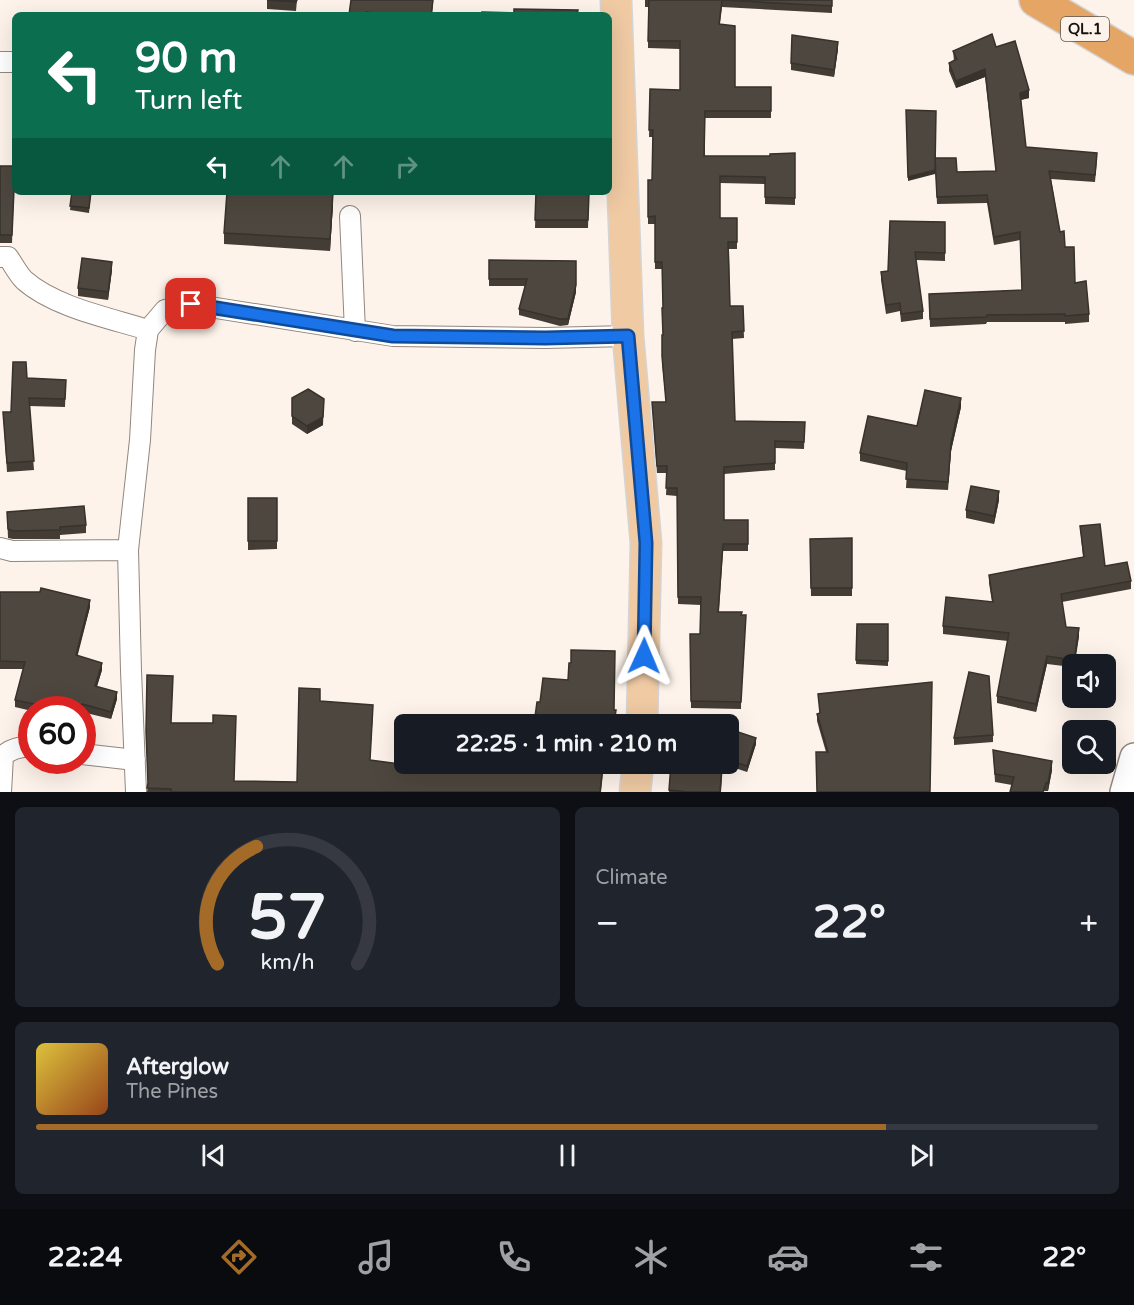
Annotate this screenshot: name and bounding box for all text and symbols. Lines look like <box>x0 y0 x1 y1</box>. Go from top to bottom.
road number: QL.1 <box>1061 17 1109 41</box>
text: 90 m <box>135 33 237 84</box>
icon: left <box>36 36 114 114</box>
text: Turn left <box>135 84 242 117</box>
icon: left <box>201 150 234 183</box>
icon: ahead <box>264 150 297 183</box>
icon: ahead <box>327 150 360 183</box>
icon: right <box>390 150 423 183</box>
pin <box>165 278 216 329</box>
icon: arrive <box>174 287 207 320</box>
position arrow <box>612 624 676 688</box>
map controls <box>1062 654 1116 774</box>
button: sound <box>1062 654 1116 708</box>
speed limit sign: 60 <box>18 696 96 774</box>
button: search <box>1062 720 1116 774</box>
text: 22:25 · 1 min · 210 m <box>456 731 677 757</box>
text: Climate <box>596 866 668 890</box>
text: 57 <box>248 881 326 956</box>
text: 22° <box>812 896 886 950</box>
text: − <box>596 904 619 943</box>
text: + <box>1079 904 1098 943</box>
text: km/h <box>260 949 314 975</box>
text: Afterglow <box>126 1054 229 1080</box>
text: The Pines <box>126 1080 218 1104</box>
icon: previous <box>197 1139 230 1172</box>
icon: pause <box>551 1139 584 1172</box>
icon: next <box>905 1139 938 1172</box>
icon: directions <box>218 1236 260 1278</box>
icon: music <box>355 1236 397 1278</box>
icon: phone <box>493 1236 535 1278</box>
icon: climate <box>630 1236 672 1278</box>
icon: car <box>767 1236 809 1278</box>
icon: filters <box>905 1236 947 1278</box>
text: 22:24 <box>48 1241 123 1274</box>
text: 22° <box>1042 1241 1086 1274</box>

